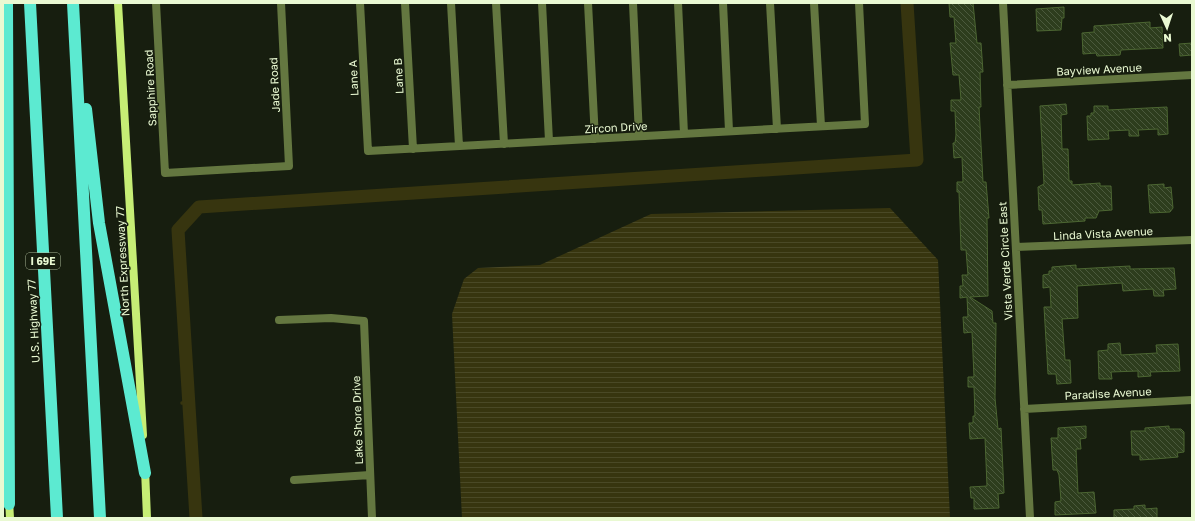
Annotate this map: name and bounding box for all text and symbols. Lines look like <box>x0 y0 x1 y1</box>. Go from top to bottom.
north arrow <box>1147 8 1187 48</box>
text: N <box>1163 32 1172 45</box>
street label: Sapphire Road <box>142 49 158 127</box>
street label: Jade Road <box>266 57 282 113</box>
street label: Lane B <box>391 58 405 94</box>
street label: Lane A <box>346 59 360 96</box>
street label: Bayview Avenue <box>1056 60 1142 78</box>
street label: Zircon Drive <box>584 119 648 135</box>
street label: Vista Verde Circle East <box>995 201 1015 321</box>
street label: North Expressway 77 <box>113 205 131 316</box>
street label: Linda Vista Avenue <box>1053 224 1153 242</box>
road number: I 69E <box>26 253 60 269</box>
street label: U.S. Highway 77 <box>24 279 42 363</box>
street label: Lake Shore Drive <box>349 375 365 465</box>
street label: Paradise Avenue <box>1064 384 1152 402</box>

